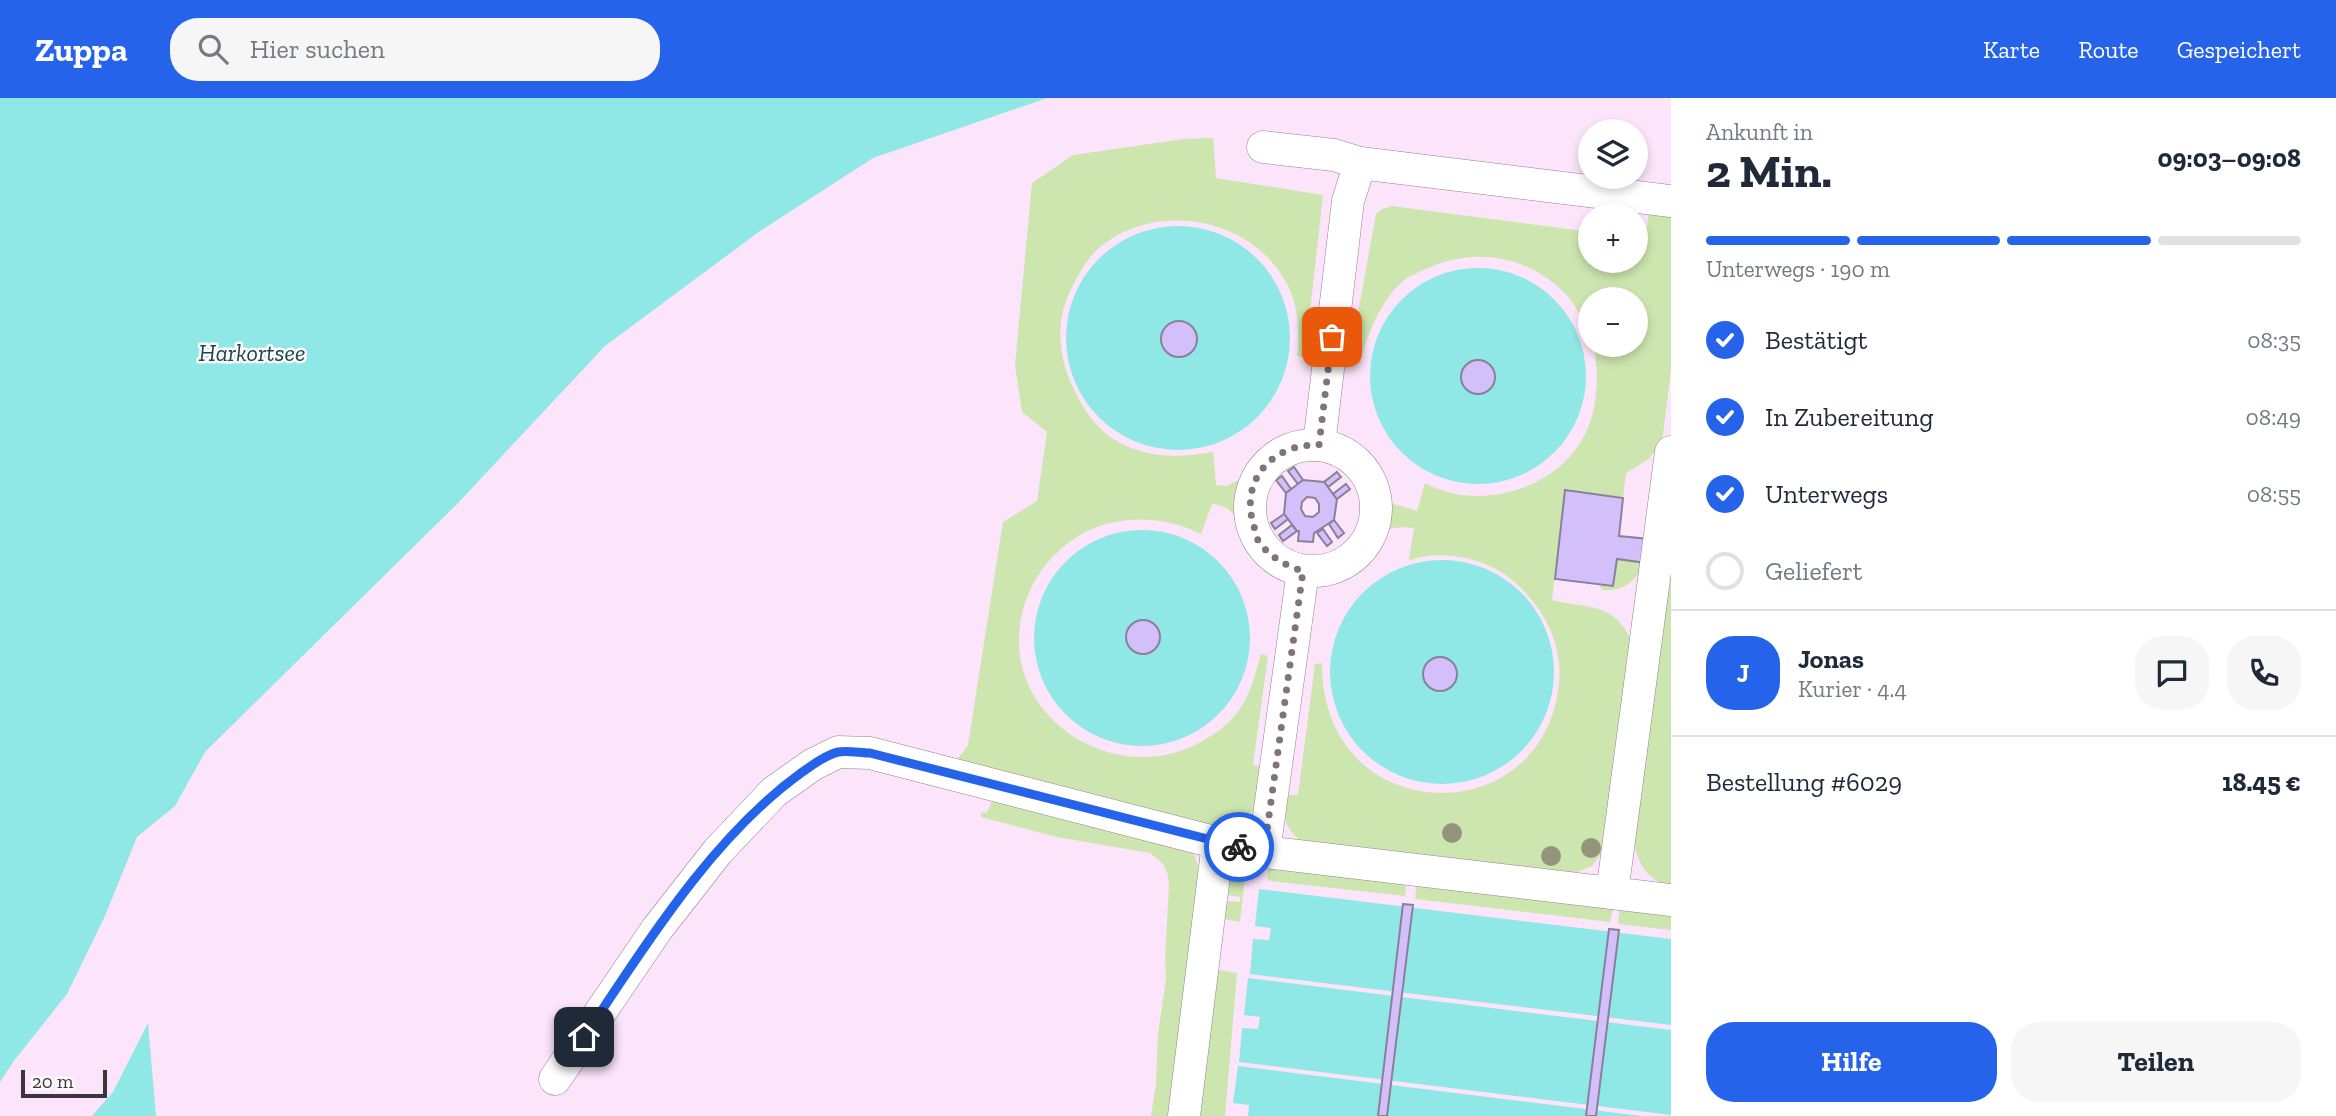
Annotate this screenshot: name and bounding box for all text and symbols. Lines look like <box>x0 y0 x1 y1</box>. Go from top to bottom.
search box <box>170 18 660 81</box>
text: Zuppa <box>35 30 128 69</box>
icon: search <box>194 30 232 68</box>
text: Hier suchen <box>250 33 385 65</box>
text: Karte <box>1983 35 2040 64</box>
text: Route <box>2078 35 2139 64</box>
text: Gespeichert <box>2177 35 2301 64</box>
text: Ankunft in <box>1706 118 1813 146</box>
map controls <box>1578 119 1648 357</box>
button: layers <box>1578 119 1648 189</box>
text: 09:03–09:08 <box>2157 142 2301 174</box>
text: 2 Min. <box>1706 144 1832 199</box>
button: + <box>1578 203 1648 273</box>
text: Unterwegs · 190 m <box>1706 255 1890 283</box>
button: − <box>1578 287 1648 357</box>
pin <box>1302 307 1362 367</box>
icon: bag <box>1313 318 1351 356</box>
icon: check <box>1706 321 1744 359</box>
text: Bestätigt <box>1765 324 1867 356</box>
text: 08:35 <box>2247 326 2301 354</box>
water label: Harkortsee <box>199 338 305 367</box>
icon: check <box>1706 398 1744 436</box>
text: In Zubereitung <box>1765 401 1933 433</box>
text: 08:49 <box>2246 403 2301 431</box>
icon: check <box>1706 475 1744 513</box>
text: Unterwegs <box>1765 478 1888 510</box>
text: 08:55 <box>2247 480 2301 508</box>
text: Geliefert <box>1765 555 1863 587</box>
button: chat <box>2135 636 2209 710</box>
button: phone <box>2227 636 2301 710</box>
text: Jonas <box>1798 643 1864 675</box>
text: J <box>1737 657 1749 689</box>
text: Kurier · 4.4 <box>1798 675 1907 703</box>
text: Bestellung #6029 <box>1706 766 1902 798</box>
text: 18.45 € <box>2222 766 2301 798</box>
courier <box>1204 812 1274 882</box>
icon: bike <box>1220 828 1258 866</box>
pin <box>554 1007 614 1067</box>
icon: home <box>565 1018 603 1056</box>
button: Hilfe <box>1706 1022 1997 1102</box>
button: Teilen <box>2011 1022 2301 1102</box>
scale bar <box>21 1067 107 1099</box>
text: 20 m <box>32 1070 73 1093</box>

